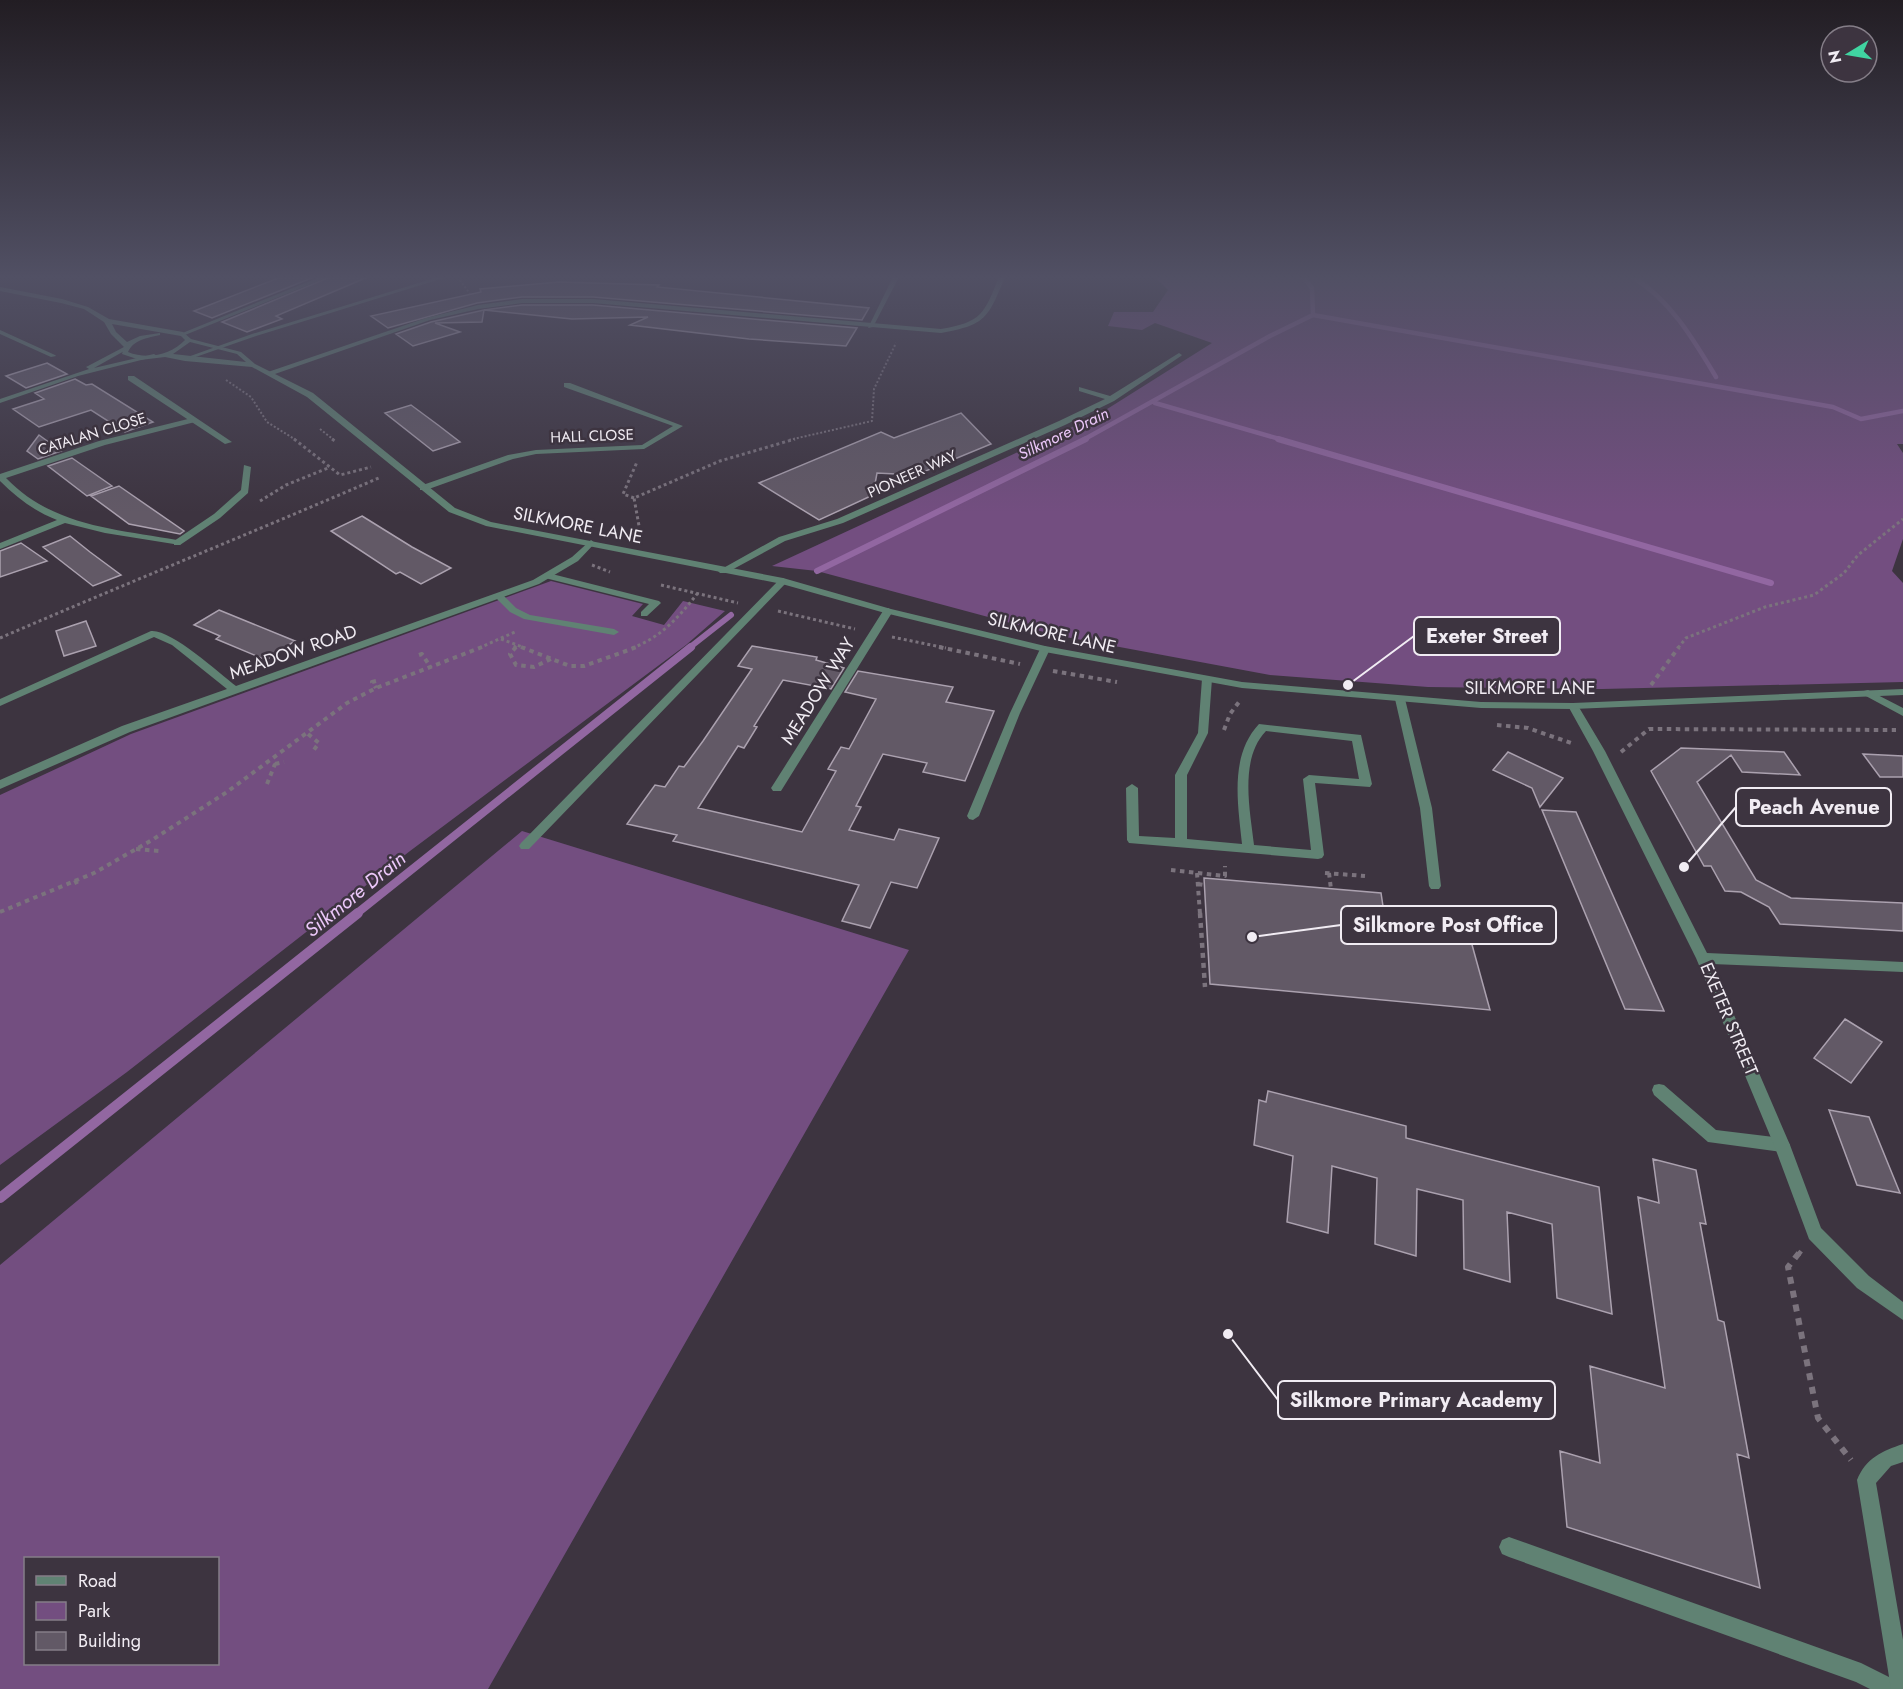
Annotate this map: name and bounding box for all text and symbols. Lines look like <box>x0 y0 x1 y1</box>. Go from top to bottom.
north arrow <box>1819 24 1879 84</box>
text: N <box>1822 48 1847 65</box>
water label: Silkmore Drain <box>1014 402 1112 465</box>
street label: CATALAN CLOSE <box>35 407 149 461</box>
street label: HALL CLOSE <box>550 424 634 448</box>
street label: PIONEER WAY <box>864 444 961 503</box>
street label: SILKMORE LANE <box>511 500 645 550</box>
street label: SILKMORE LANE <box>985 606 1119 660</box>
callout: Exeter Street <box>1414 617 1560 655</box>
street label: MEADOW ROAD <box>226 618 360 686</box>
text: Exeter Street <box>1426 622 1549 651</box>
street label: MEADOW WAY <box>775 632 862 750</box>
street label: SILKMORE LANE <box>1464 675 1596 701</box>
callout: Peach Avenue <box>1736 788 1891 826</box>
text: Peach Avenue <box>1748 793 1880 822</box>
water label: Silkmore Drain <box>298 844 412 944</box>
callout: Silkmore Post Office <box>1341 906 1556 944</box>
text: Silkmore Post Office <box>1353 911 1543 940</box>
street label: EXETER STREET <box>1694 959 1765 1080</box>
callout: Silkmore Primary Academy <box>1278 1381 1555 1419</box>
text: Silkmore Primary Academy <box>1290 1386 1543 1415</box>
legend <box>24 1557 219 1665</box>
text: Road <box>78 1568 117 1594</box>
text: Park <box>78 1598 110 1624</box>
text: Building <box>78 1628 141 1654</box>

